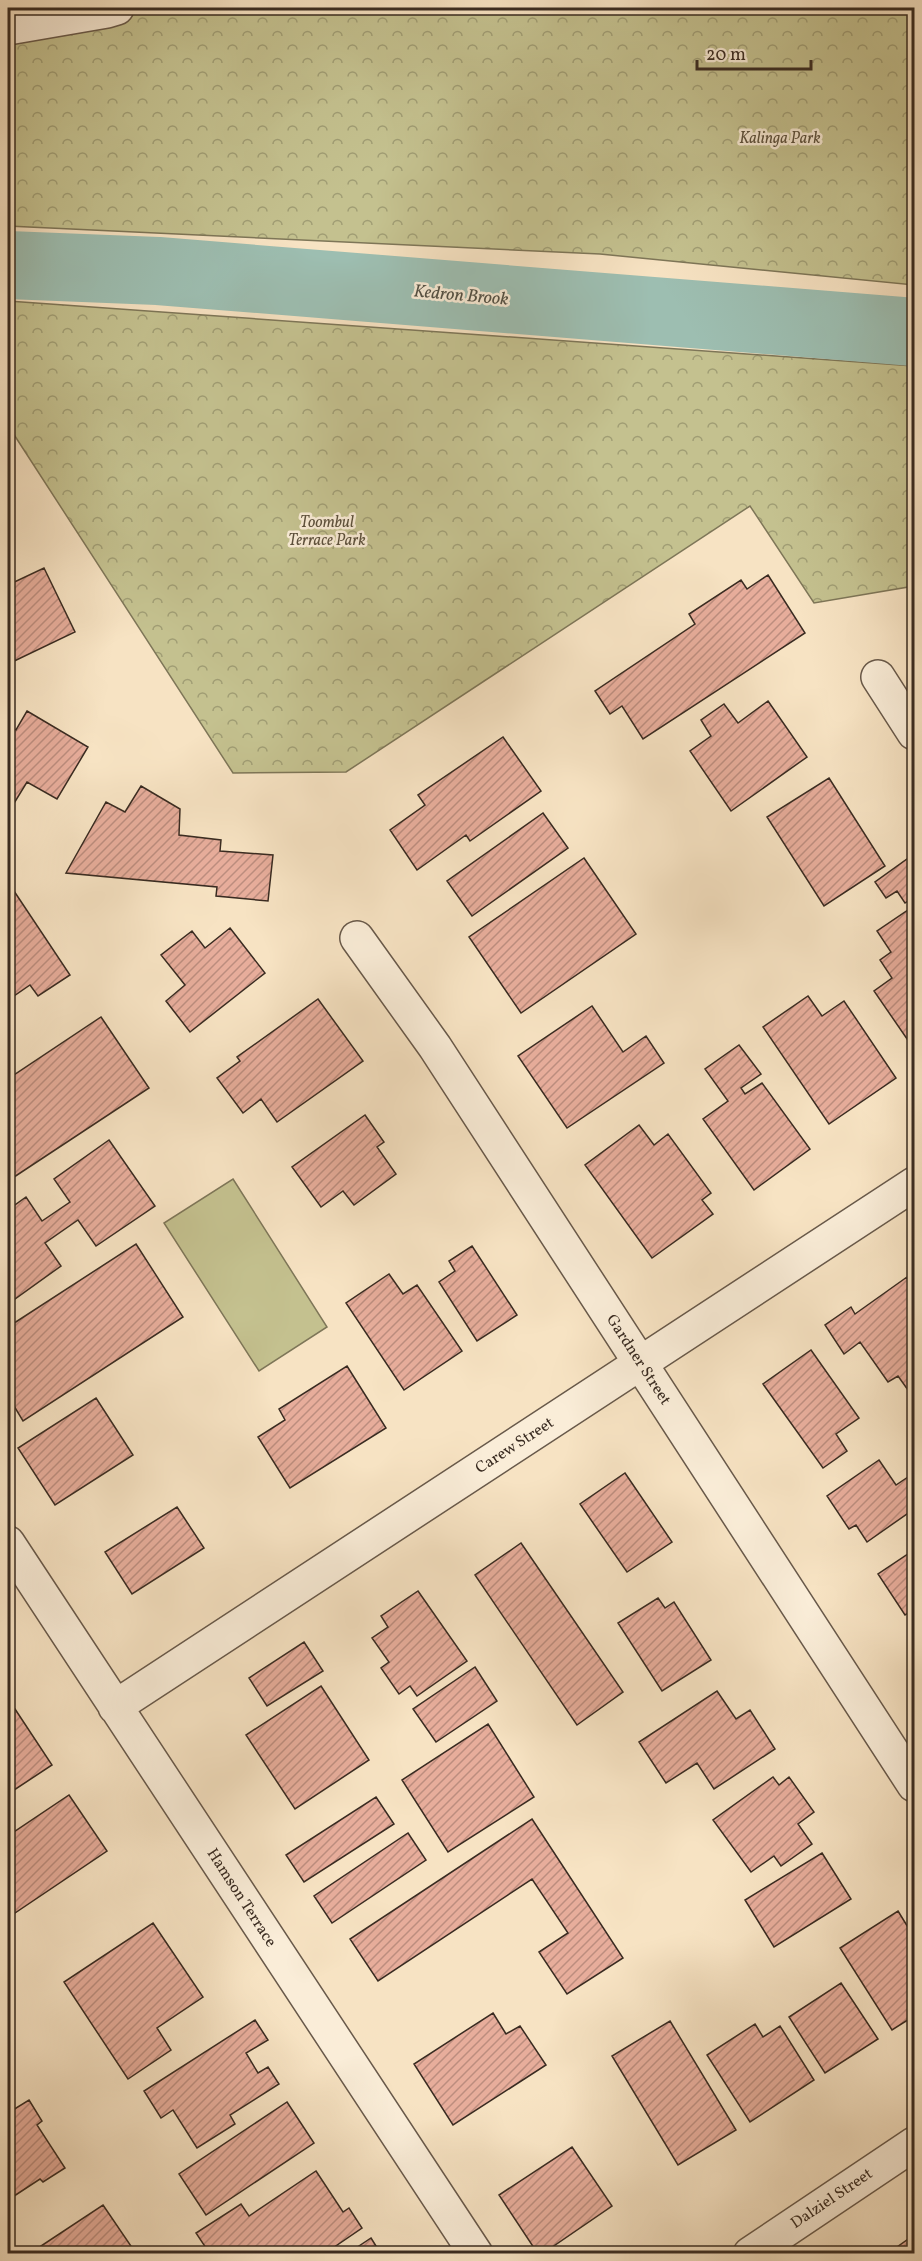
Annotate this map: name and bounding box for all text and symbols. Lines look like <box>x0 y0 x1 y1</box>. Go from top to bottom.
scale bar <box>697 33 811 71</box>
text: 20 m <box>706 43 746 68</box>
park label: Kalinga Park <box>739 128 821 150</box>
water label: Kedron Brook <box>413 279 509 313</box>
park label: Toombul Terrace Park <box>288 512 366 552</box>
street label: Gardner Street <box>600 1310 676 1410</box>
street label: Carew Street <box>471 1412 559 1480</box>
street label: Hamson Terrace <box>201 1844 281 1952</box>
street label: Dalziel Street <box>787 2163 878 2235</box>

